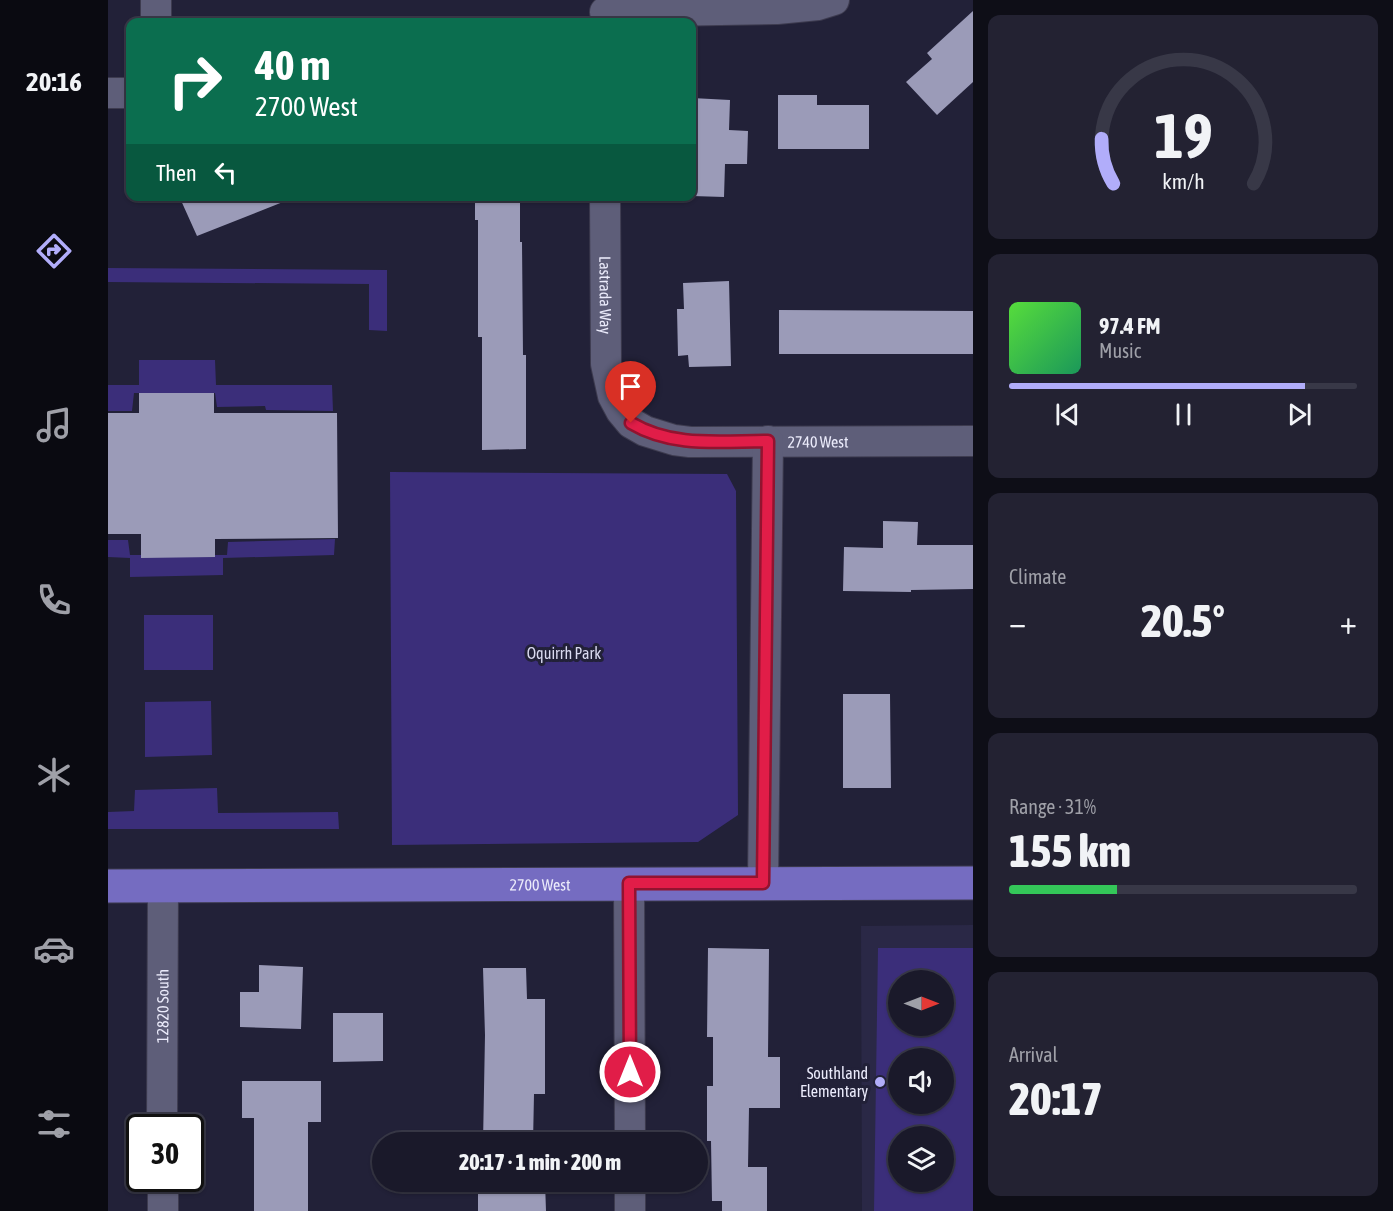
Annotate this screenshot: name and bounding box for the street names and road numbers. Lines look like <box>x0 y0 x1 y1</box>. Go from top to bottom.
street label: Lastrada Way <box>596 256 615 335</box>
street label: 2740 West <box>787 432 849 451</box>
street label: 2700 West <box>509 875 571 894</box>
street label: 12820 South <box>153 969 172 1043</box>

